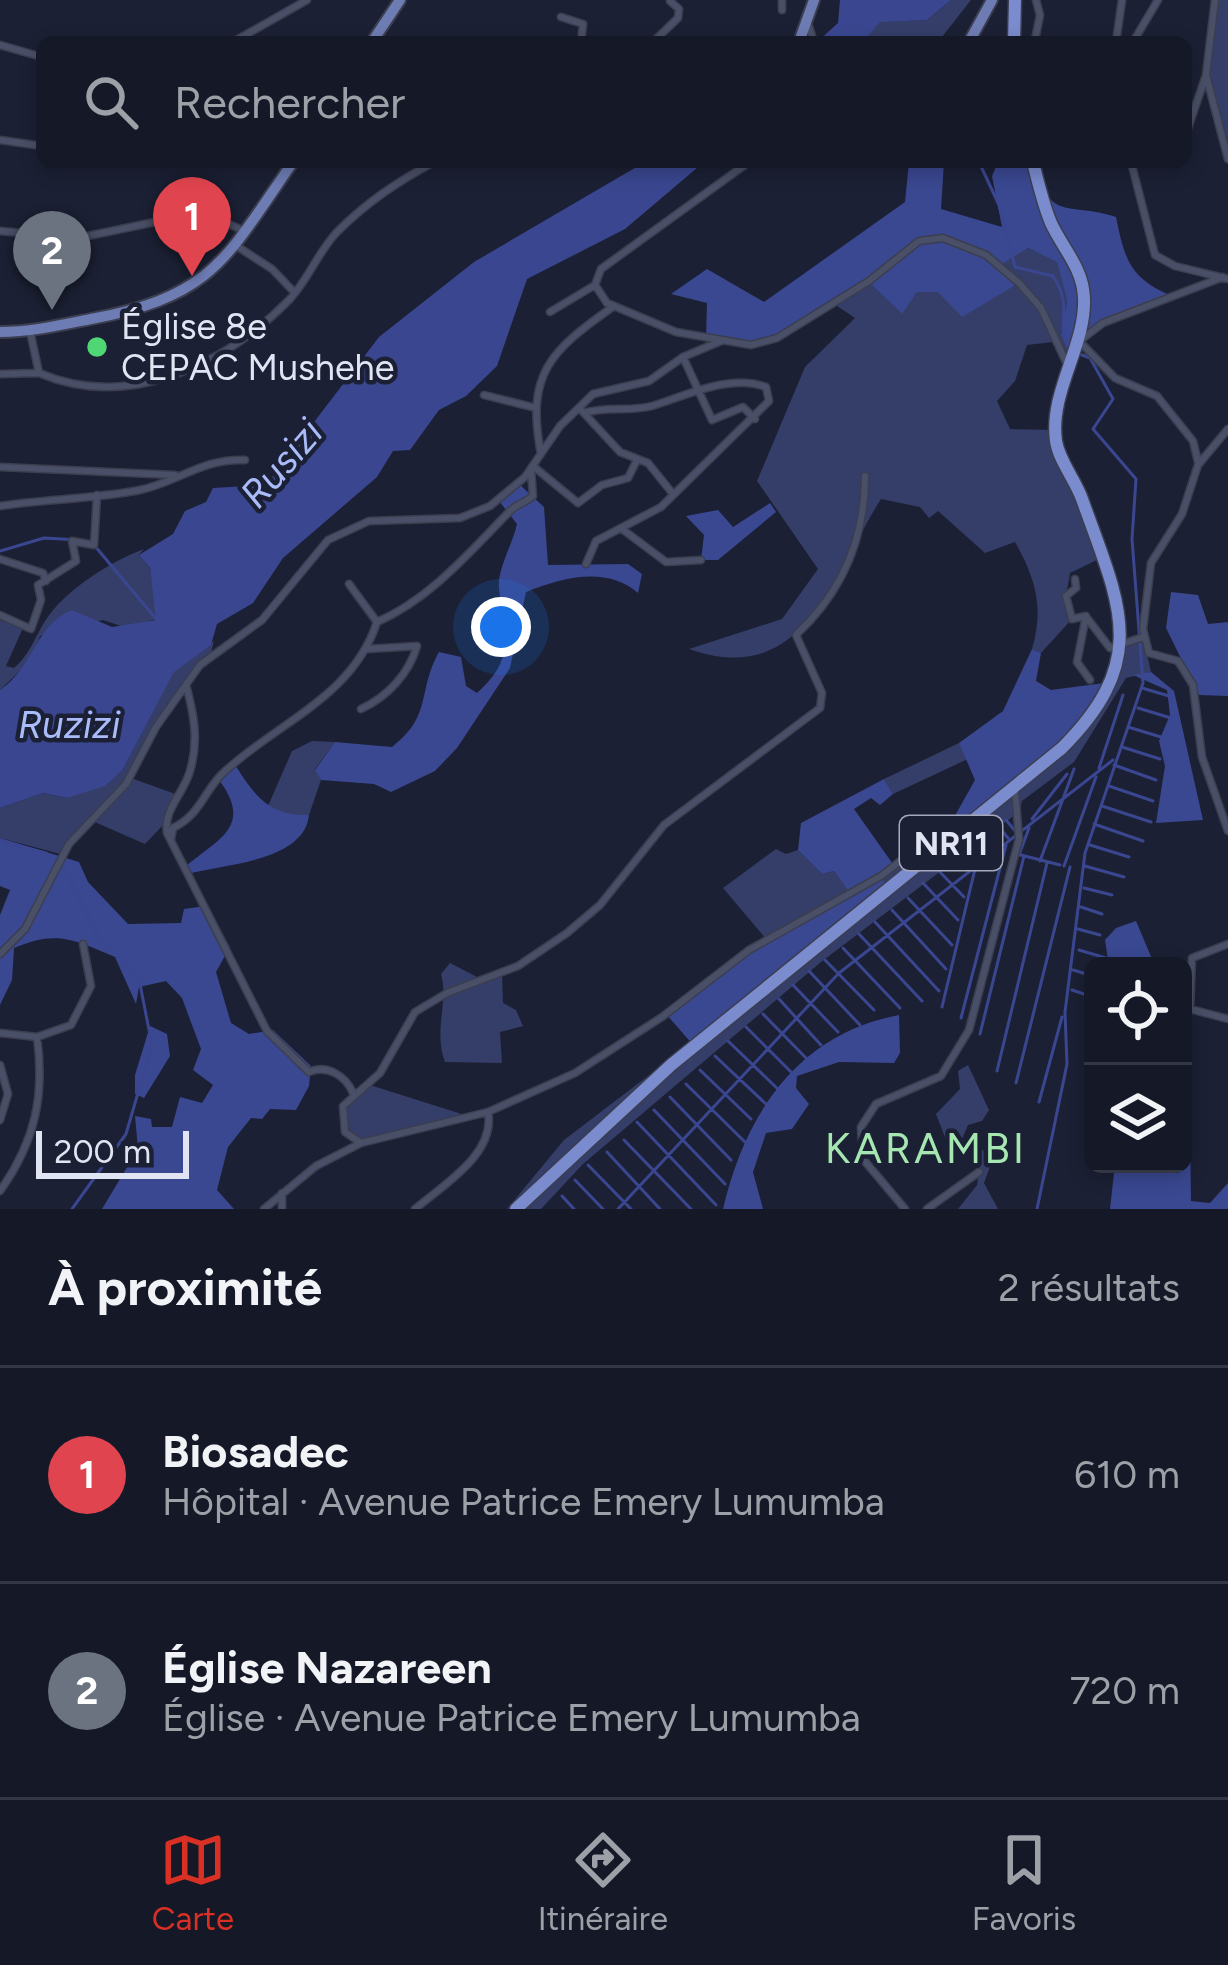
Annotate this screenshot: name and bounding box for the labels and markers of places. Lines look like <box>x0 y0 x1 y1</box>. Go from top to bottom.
pin: 1 <box>153 177 231 276</box>
pin: 2 <box>13 211 91 310</box>
place label: Église 8e CEPAC Mushehe <box>121 305 394 389</box>
marker: Église 8e CEPAC Mushehe <box>84 334 110 360</box>

